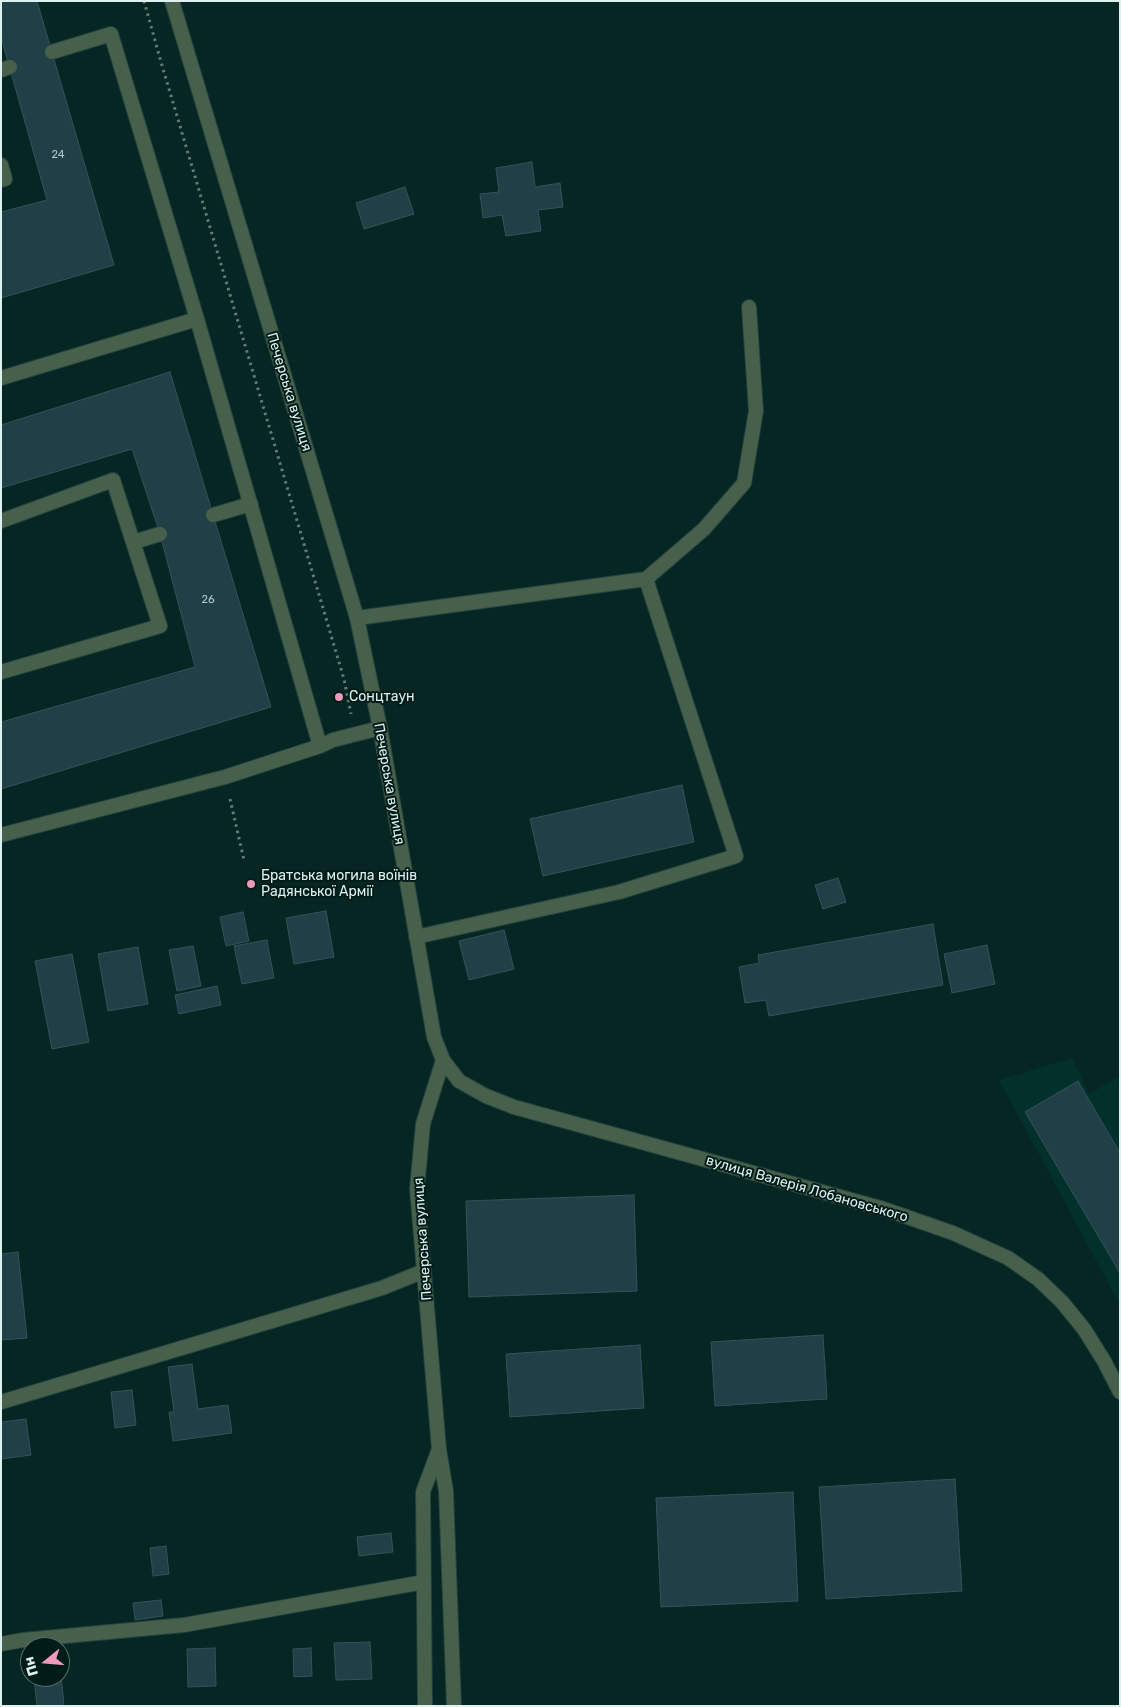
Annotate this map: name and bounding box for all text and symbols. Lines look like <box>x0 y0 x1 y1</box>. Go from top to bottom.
house number: 24 <box>51 148 65 162</box>
street label: Печерська вулиця <box>263 331 315 453</box>
house number: 26 <box>201 593 215 607</box>
place label: Сонцтаун <box>349 689 415 705</box>
marker: Сонцтаун <box>333 691 345 703</box>
street label: Печерська вулиця <box>370 722 408 846</box>
place label: Братська могила воїнів Радянської Армії <box>261 868 417 900</box>
marker: Братська могила воїнів Радянської Армії <box>245 878 257 890</box>
street label: вулиця Валерія Лобановського <box>704 1152 910 1226</box>
street label: Печерська вулиця <box>410 1177 436 1301</box>
north arrow <box>20 1637 70 1687</box>
text: Пн <box>20 1654 42 1678</box>

